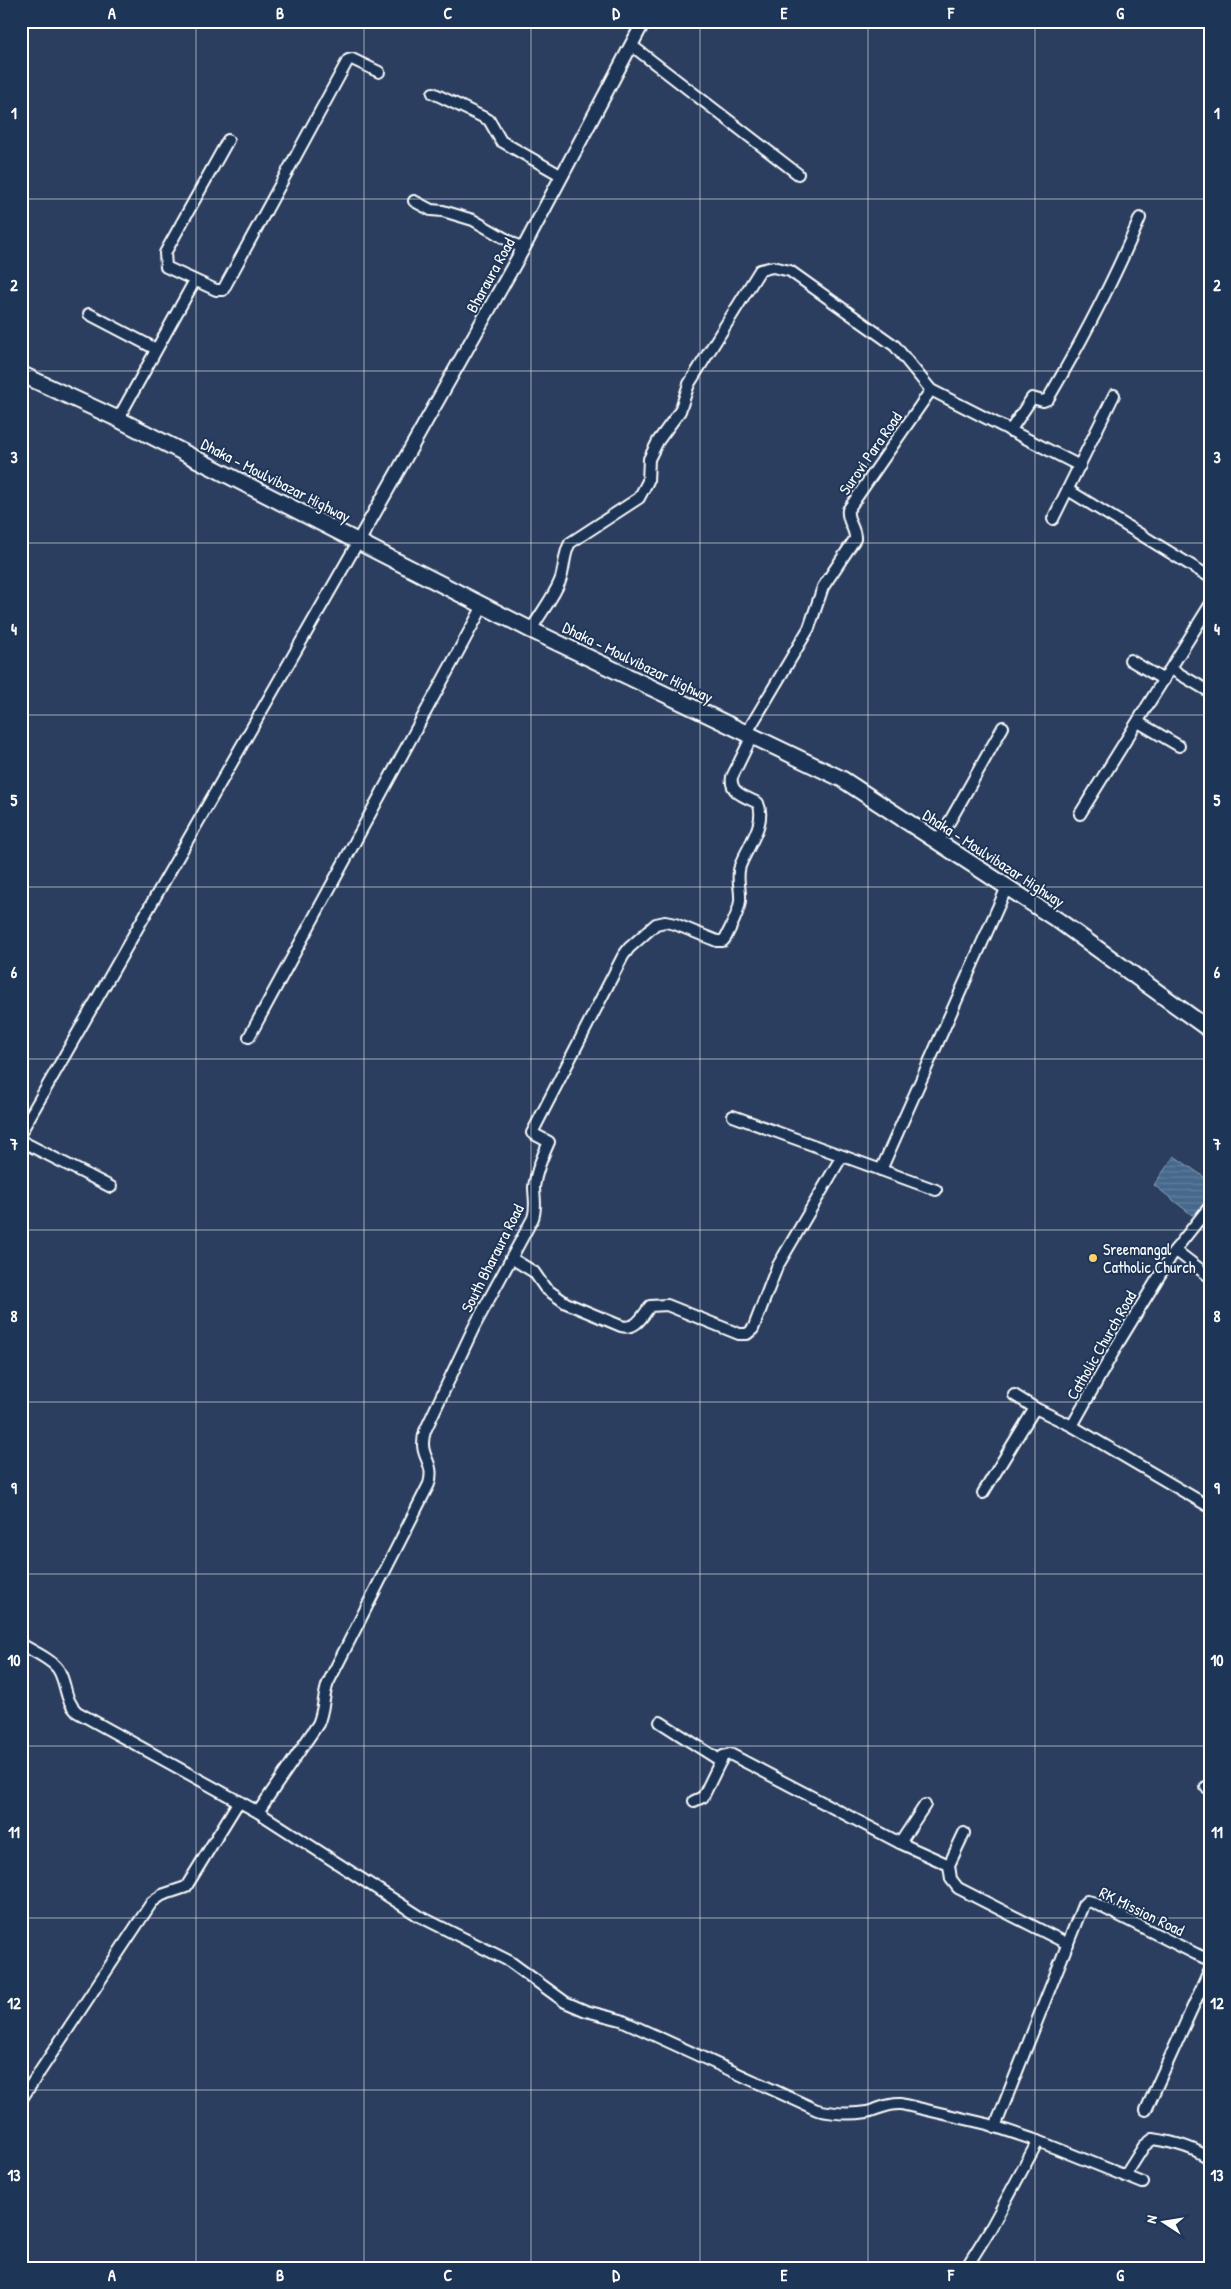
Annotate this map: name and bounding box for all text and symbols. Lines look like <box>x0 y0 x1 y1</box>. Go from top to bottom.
text: A <box>108 2 116 24</box>
text: B <box>276 2 284 24</box>
text: C <box>444 2 453 24</box>
text: D <box>612 2 620 24</box>
text: E <box>780 2 788 24</box>
text: F <box>947 2 955 24</box>
text: G <box>1116 2 1124 24</box>
text: 1 <box>11 102 17 124</box>
text: 1 <box>1214 102 1220 124</box>
street label: Bharaura Road <box>460 234 520 316</box>
text: 2 <box>10 274 18 296</box>
text: 2 <box>1213 274 1221 296</box>
street label: Surovi Para Road <box>833 407 907 499</box>
street label: Dhaka - Moulvibazar Highway <box>197 433 355 527</box>
text: 3 <box>10 446 18 468</box>
text: 3 <box>1213 446 1221 468</box>
street label: Dhaka - Moulvibazar Highway <box>559 616 717 708</box>
text: 4 <box>11 618 17 640</box>
text: 4 <box>1214 618 1220 640</box>
text: 5 <box>11 789 18 811</box>
text: 5 <box>1214 789 1221 811</box>
street label: Dhaka - Moulvibazar Highway <box>919 804 1069 912</box>
text: 6 <box>11 961 18 983</box>
text: 6 <box>1214 961 1221 983</box>
text: 7 <box>9 1133 18 1155</box>
text: 7 <box>1212 1133 1221 1155</box>
street label: South Bharaura Road <box>455 1200 529 1316</box>
place label: Sreemangal Catholic Church <box>1103 1238 1196 1278</box>
marker: Sreemangal Catholic Church <box>1087 1252 1099 1264</box>
street label: Catholic Church Road <box>1061 1287 1141 1403</box>
text: 8 <box>11 1305 18 1327</box>
text: 8 <box>1214 1305 1221 1327</box>
text: 9 <box>11 1477 17 1499</box>
text: 9 <box>1214 1477 1220 1499</box>
text: 10 <box>8 1649 20 1671</box>
text: 10 <box>1211 1649 1223 1671</box>
text: 11 <box>8 1821 20 1843</box>
text: 11 <box>1211 1821 1223 1843</box>
street label: RK Mission Road <box>1096 1881 1188 1941</box>
text: 12 <box>7 1992 21 2014</box>
text: 12 <box>1210 1992 1224 2014</box>
text: 13 <box>8 2164 20 2186</box>
text: 13 <box>1211 2164 1223 2186</box>
north arrow <box>1138 2196 1188 2246</box>
text: N <box>1141 2213 1161 2225</box>
text: A <box>108 2264 116 2286</box>
text: B <box>276 2264 284 2286</box>
text: C <box>444 2264 453 2286</box>
text: D <box>612 2264 620 2286</box>
text: E <box>780 2264 788 2286</box>
text: F <box>947 2264 955 2286</box>
text: G <box>1116 2264 1124 2286</box>

